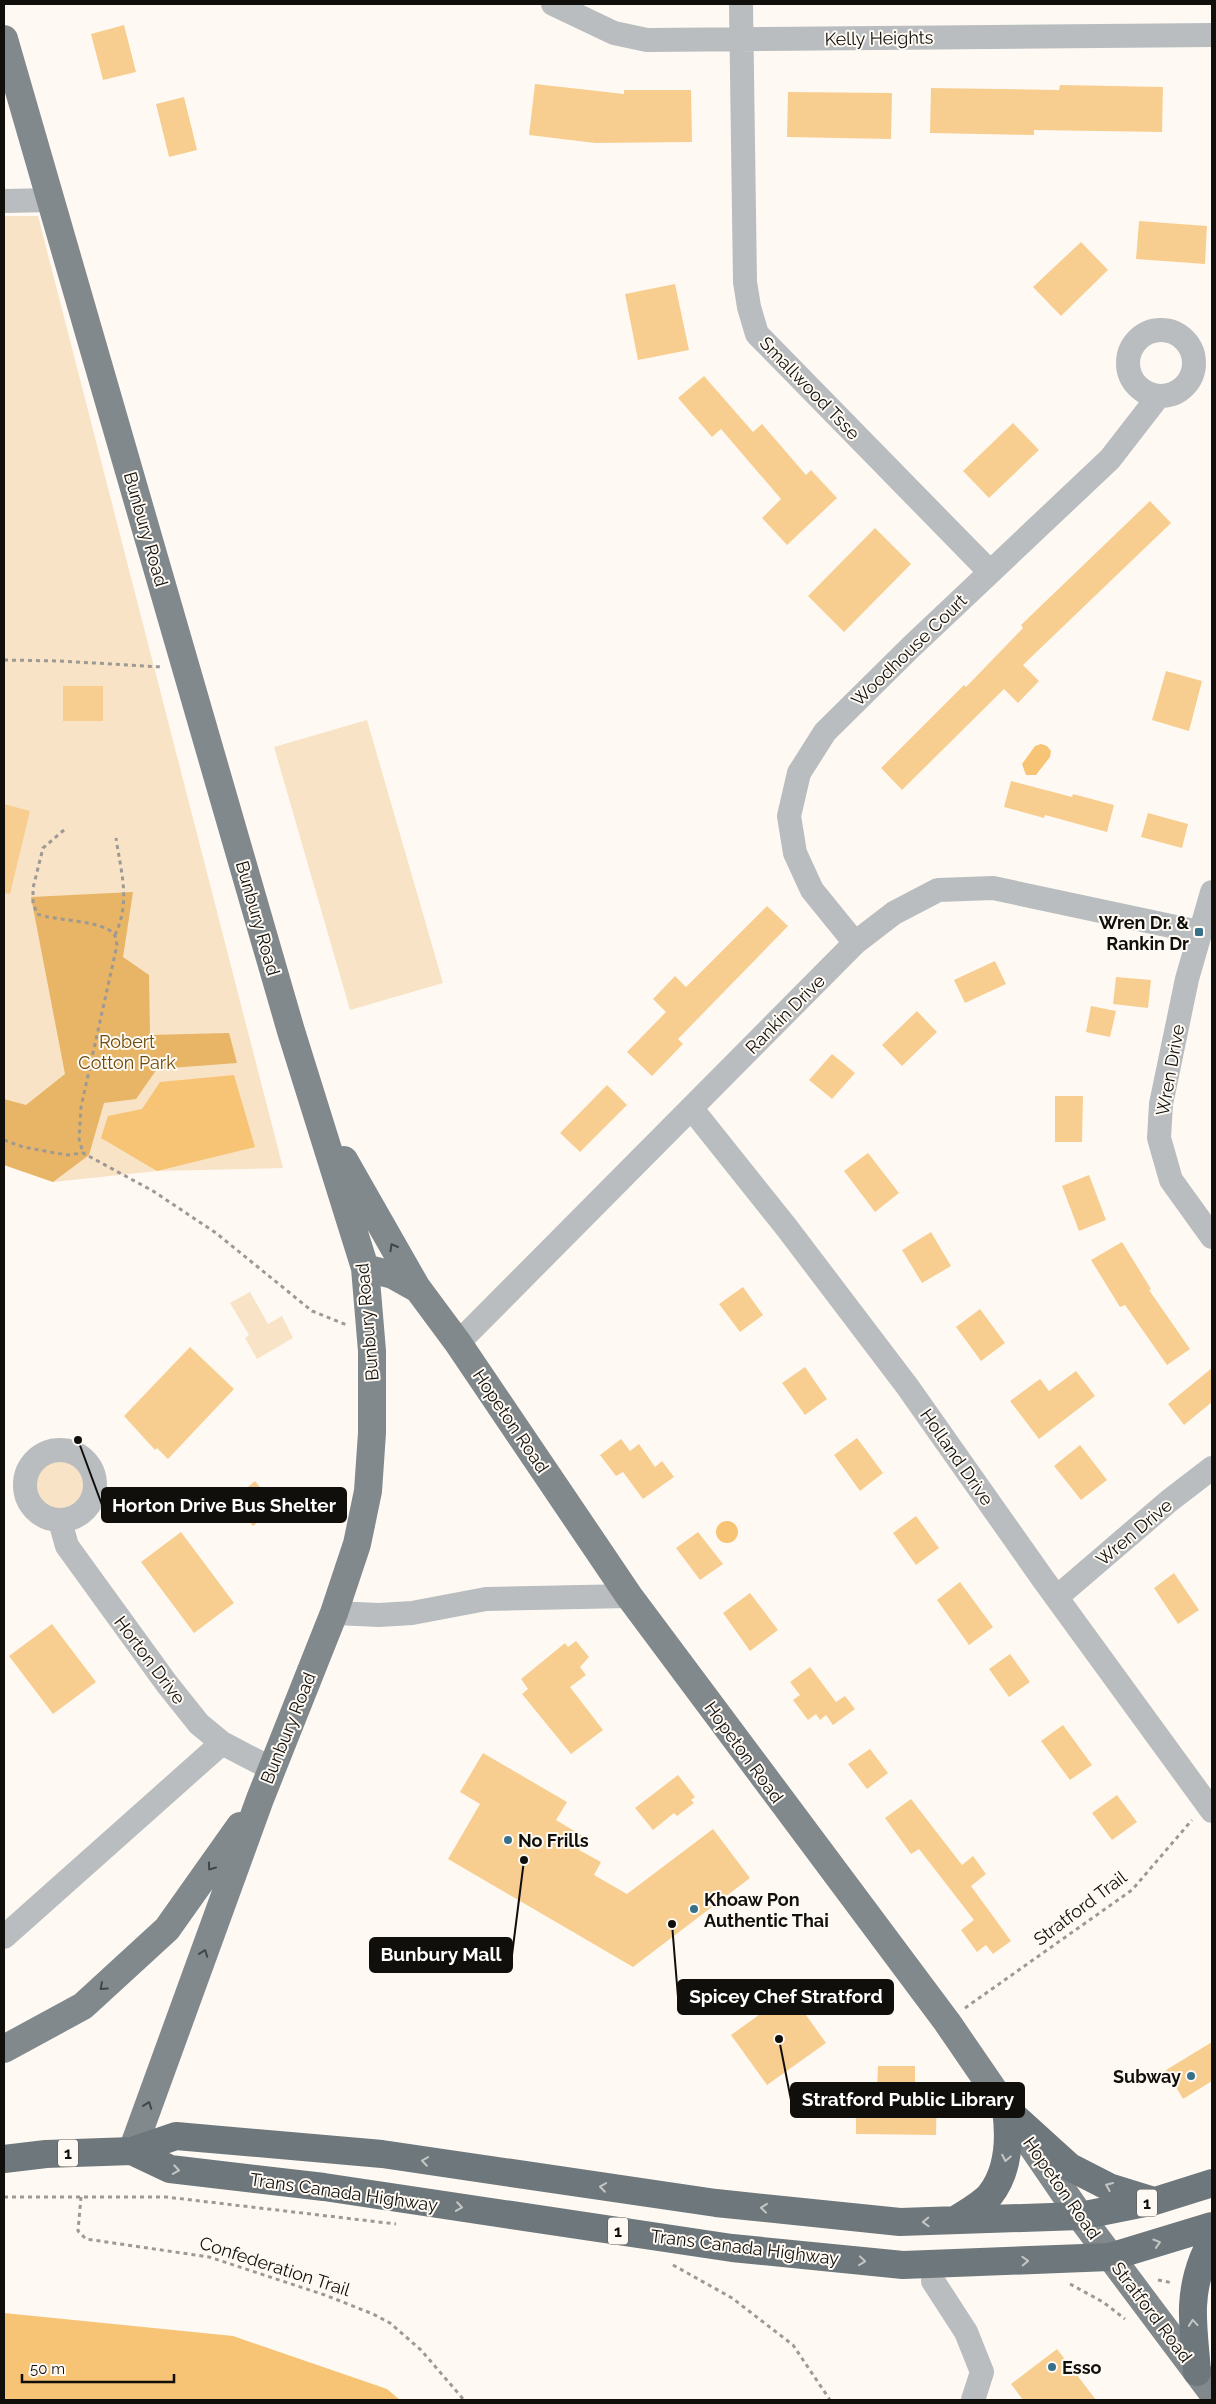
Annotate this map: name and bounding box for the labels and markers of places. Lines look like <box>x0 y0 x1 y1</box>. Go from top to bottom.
place label: Wren Dr. & Rankin Dr <box>1099 912 1189 954</box>
marker: Wren Dr. & Rankin Dr <box>1193 926 1205 938</box>
callout: Horton Drive Bus Shelter <box>102 1488 346 1522</box>
place label: No Frills <box>518 1830 589 1851</box>
marker: No Frills <box>502 1834 514 1846</box>
place label: Khoaw Pon Authentic Thai <box>704 1889 829 1931</box>
marker: Khoaw Pon Authentic Thai <box>688 1903 700 1915</box>
callout: Bunbury Mall <box>370 1938 512 1972</box>
callout: Spicey Chef Stratford <box>678 1980 893 2014</box>
place label: Subway <box>1113 2066 1181 2087</box>
marker: Subway <box>1185 2070 1197 2082</box>
callout: Stratford Public Library <box>791 2083 1024 2117</box>
place label: Esso <box>1062 2357 1102 2378</box>
marker: Esso <box>1046 2361 1058 2373</box>

